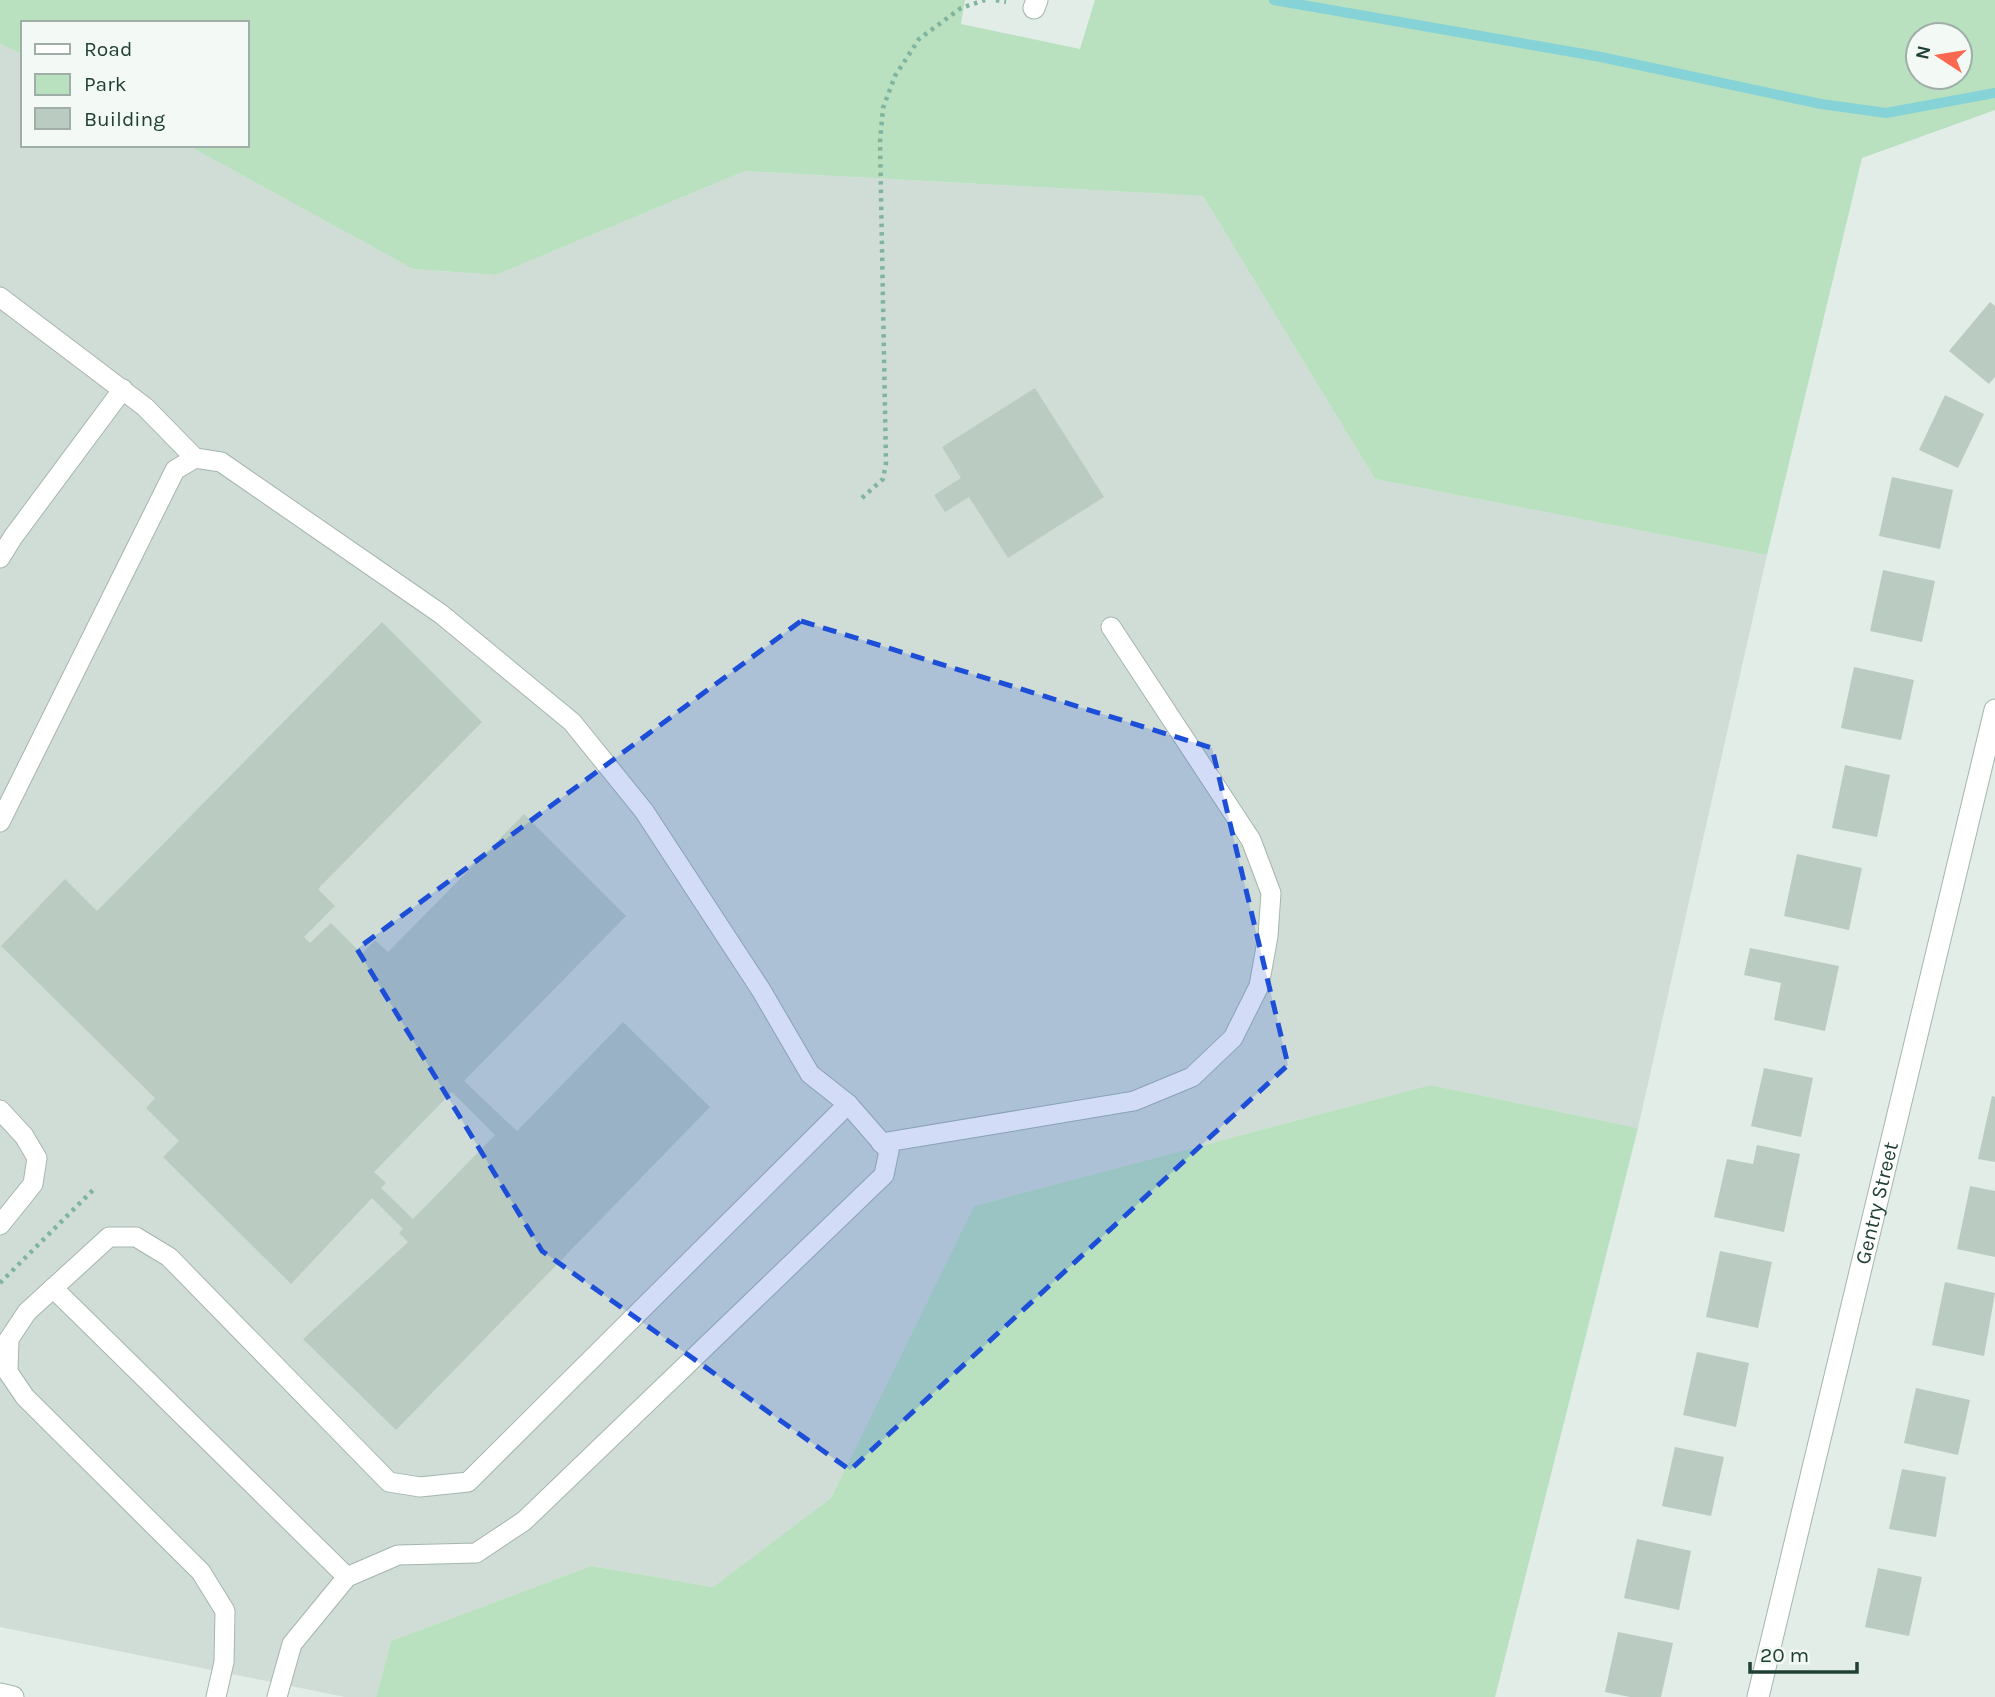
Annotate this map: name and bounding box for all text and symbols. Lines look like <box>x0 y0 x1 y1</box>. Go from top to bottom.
legend <box>21 21 248 147</box>
north arrow <box>1904 21 1974 91</box>
text: Road <box>84 37 132 61</box>
text: N <box>1911 44 1936 62</box>
text: Park <box>84 72 127 96</box>
text: Building <box>84 107 165 131</box>
street label: Gentry Street <box>1850 1139 1903 1267</box>
scale bar <box>1750 1630 1857 1674</box>
text: 20 m <box>1760 1643 1809 1667</box>

